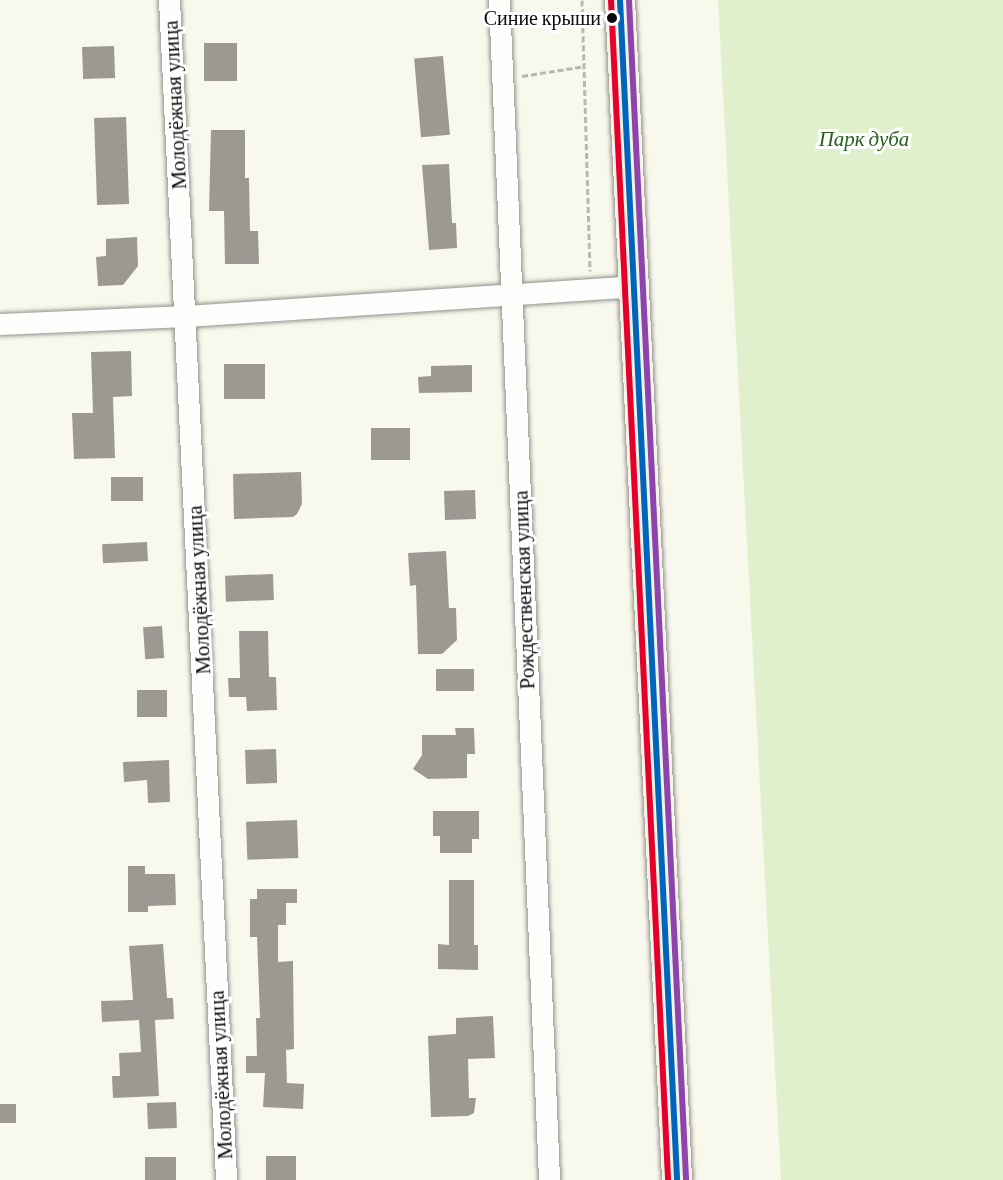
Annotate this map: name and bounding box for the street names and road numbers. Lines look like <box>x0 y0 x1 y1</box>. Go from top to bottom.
street label: Молодёжная улица <box>158 20 192 190</box>
street label: Рождественская улица <box>508 490 540 690</box>
street label: Молодёжная улица <box>182 505 216 675</box>
street label: Молодёжная улица <box>204 990 238 1160</box>

